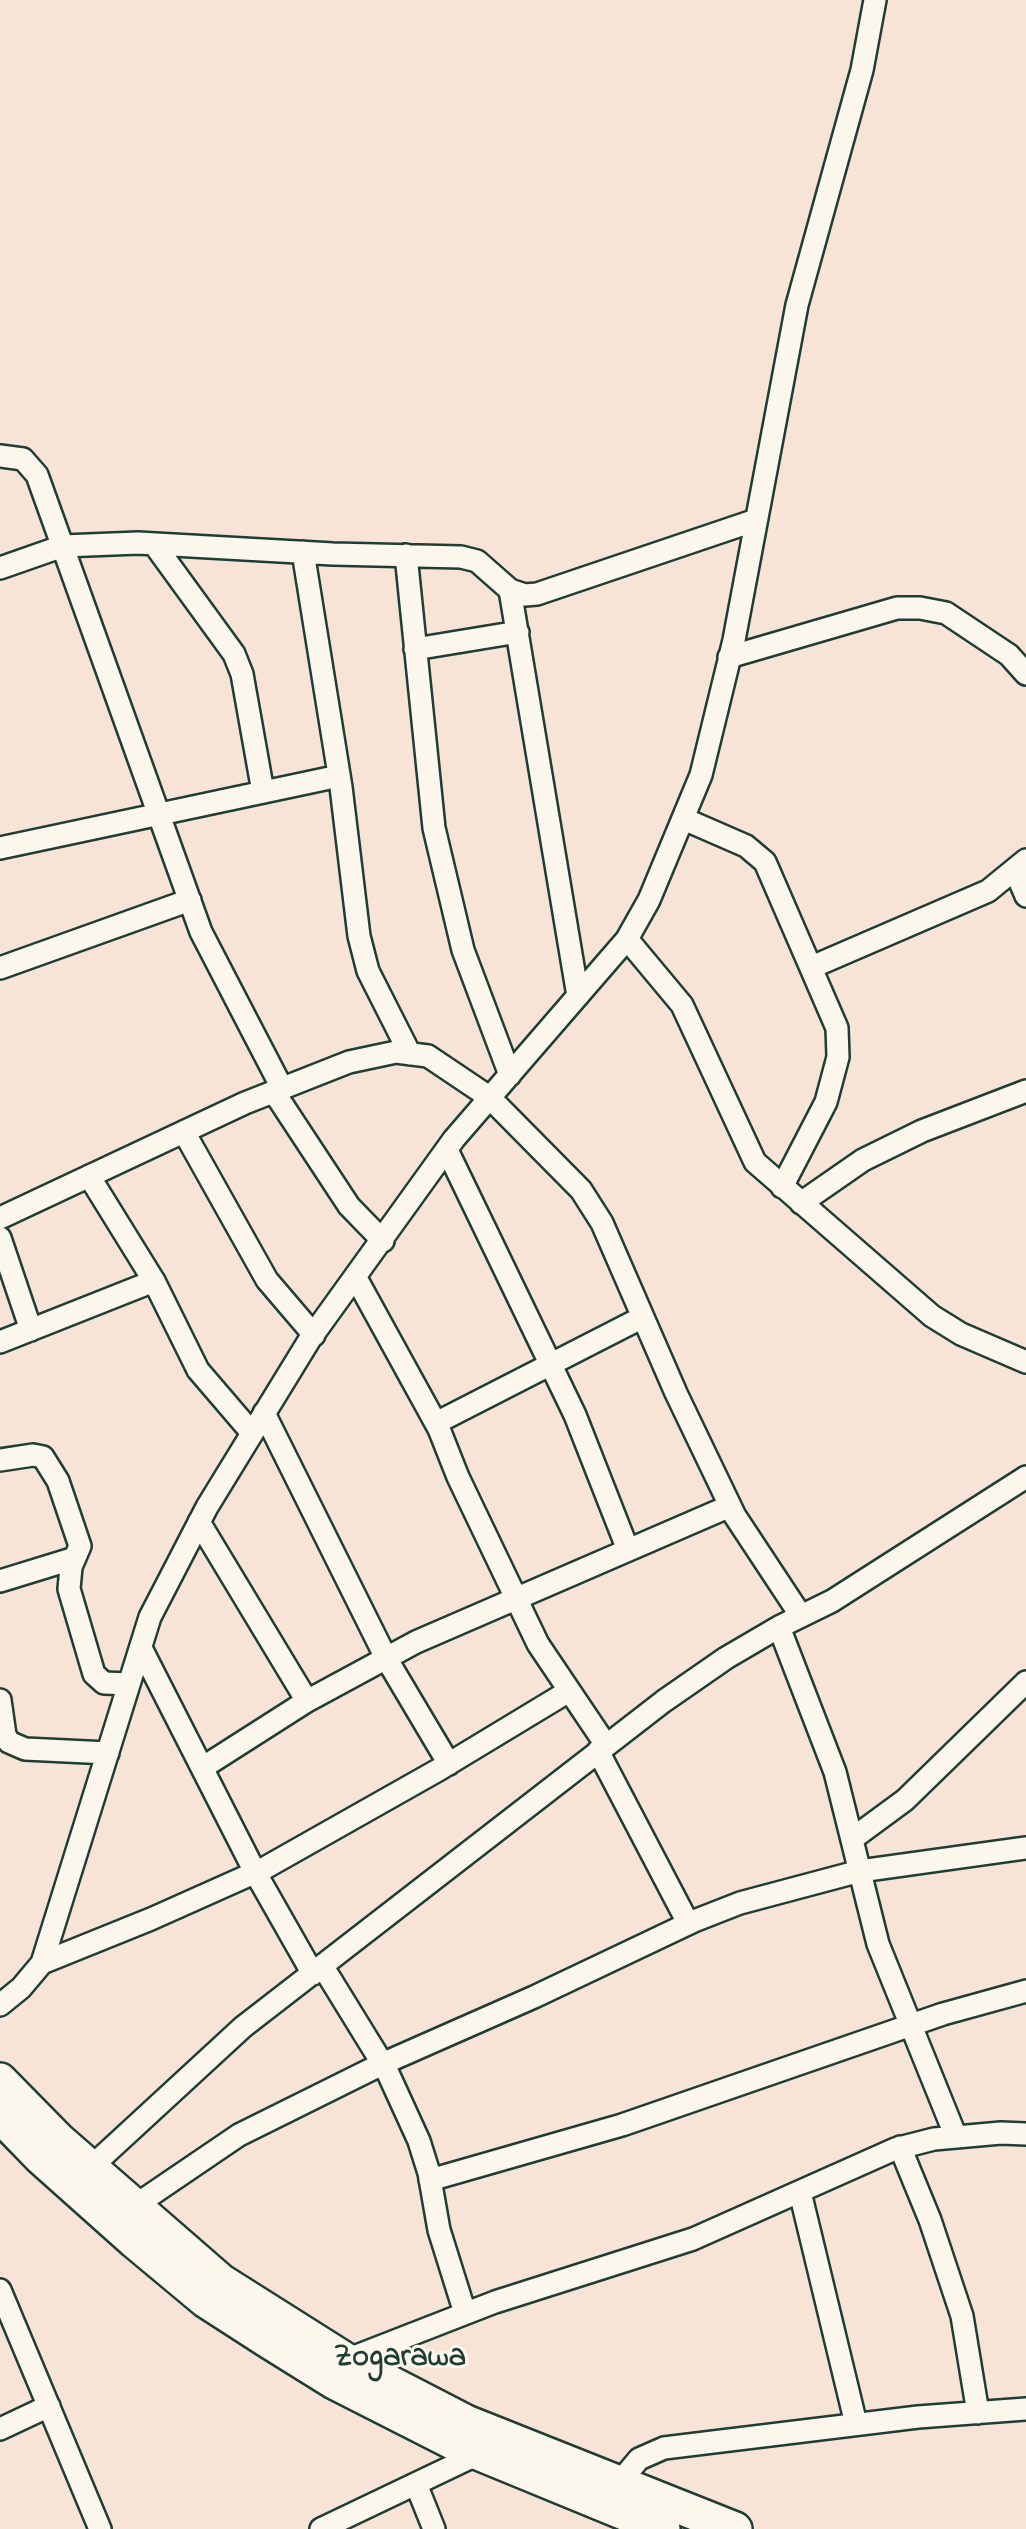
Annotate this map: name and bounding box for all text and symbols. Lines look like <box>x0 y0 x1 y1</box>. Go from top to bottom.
district label: Zogarawa <box>334 2341 466 2379</box>

